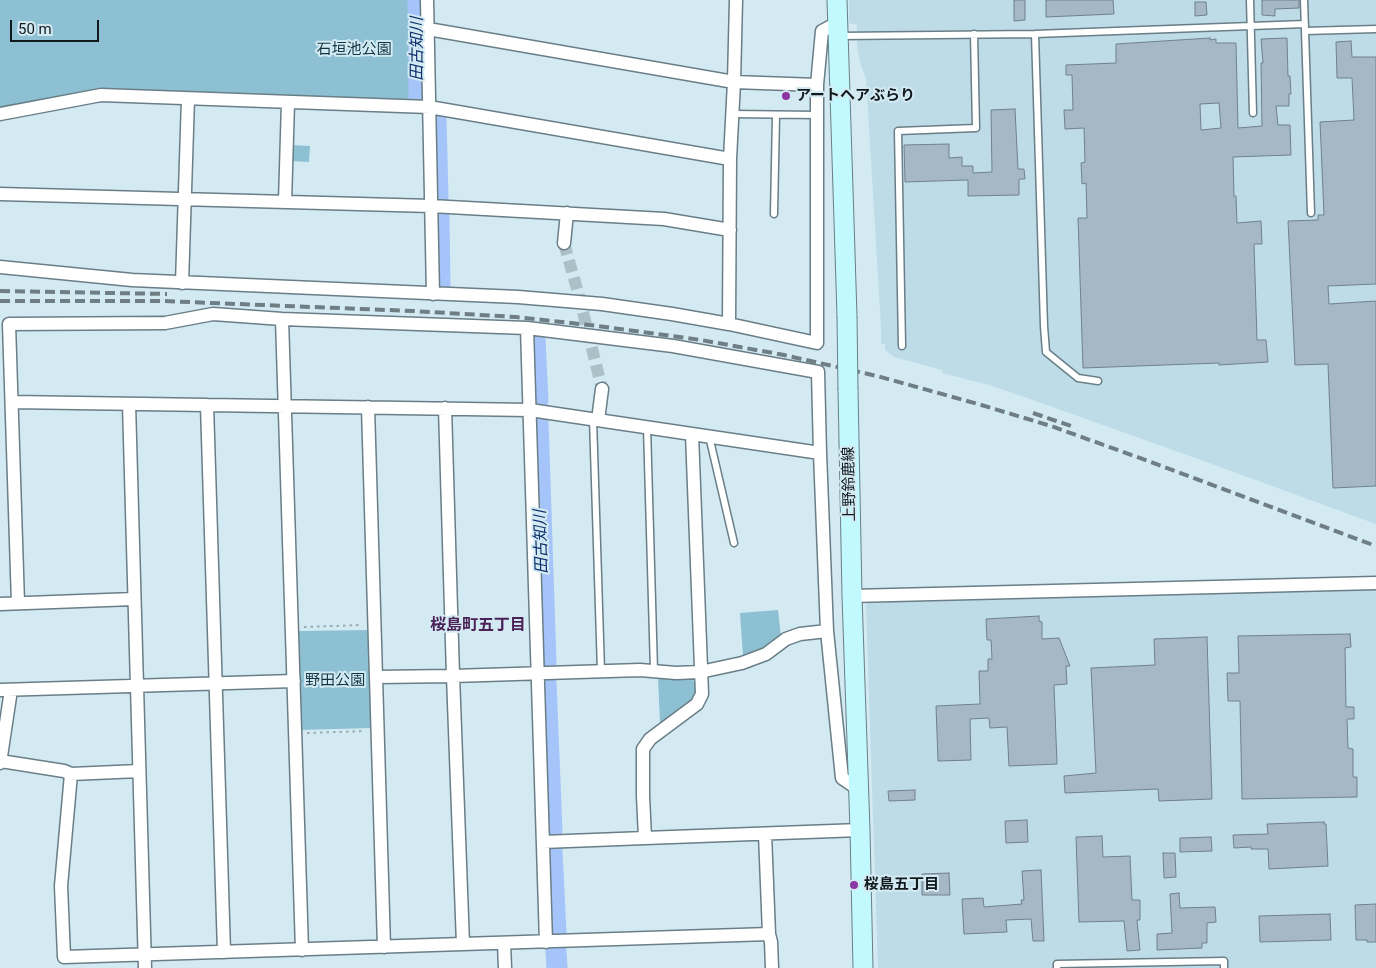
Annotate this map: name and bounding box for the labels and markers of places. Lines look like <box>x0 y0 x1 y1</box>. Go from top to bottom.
place label: アートヘアぶらり <box>796 87 915 105</box>
marker: アートヘアぶらり <box>780 90 792 102</box>
place label: 桜島五丁目 <box>864 876 939 894</box>
marker: 桜島五丁目 <box>848 879 860 891</box>

